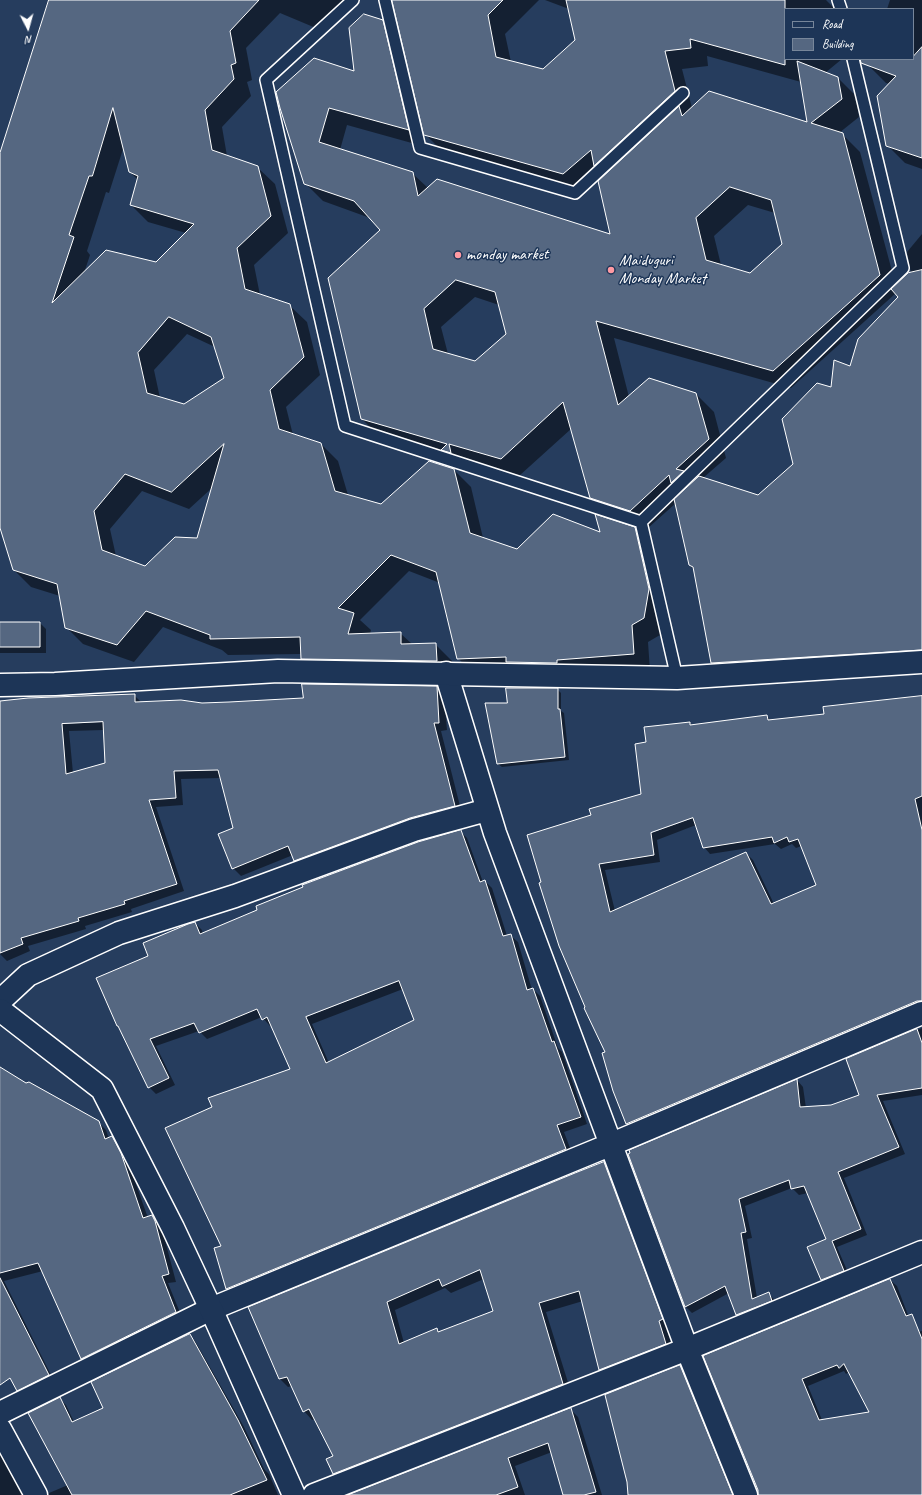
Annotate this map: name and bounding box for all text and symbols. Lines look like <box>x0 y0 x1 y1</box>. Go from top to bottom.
north arrow <box>8 8 48 48</box>
legend <box>784 8 914 60</box>
text: Road <box>822 16 842 32</box>
text: N <box>25 33 33 47</box>
text: Building <box>822 36 854 52</box>
place label: monday market <box>466 245 548 265</box>
marker: monday market <box>453 250 463 260</box>
place label: Maiduguri Monday Market <box>619 251 706 289</box>
marker: Maiduguri Monday Market <box>606 265 616 275</box>

